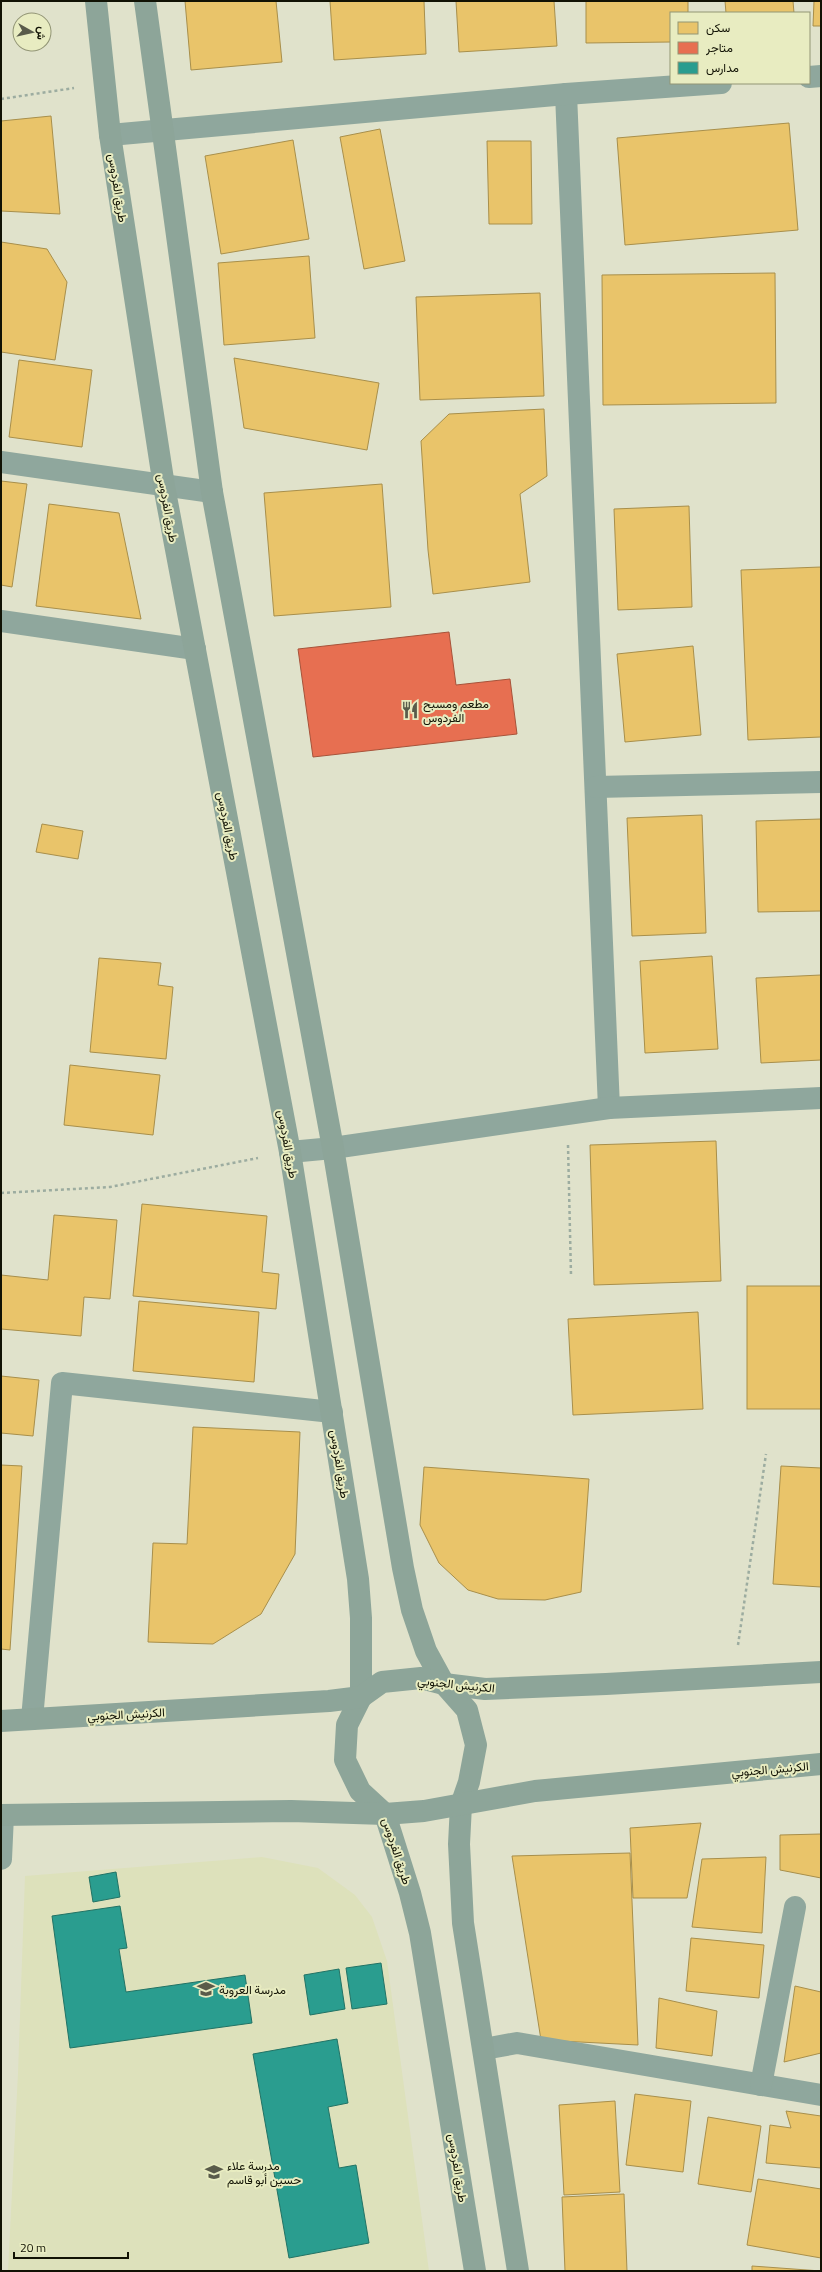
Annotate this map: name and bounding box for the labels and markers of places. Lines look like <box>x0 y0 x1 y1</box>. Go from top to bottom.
place label: مطعم ومسبح الفردوس <box>423 694 489 727</box>
restaurant icon: مطعم ومسبح الفردوس <box>400 700 420 720</box>
school or university icon: مدرسة العروبة <box>196 1979 216 1999</box>
place label: مدرسة العروبة <box>219 1980 286 1999</box>
place label: مدرسة علاء حسين أبو قاسم <box>227 2156 301 2189</box>
school or university icon: مدرسة علاء حسين أبو قاسم <box>204 2162 224 2182</box>

